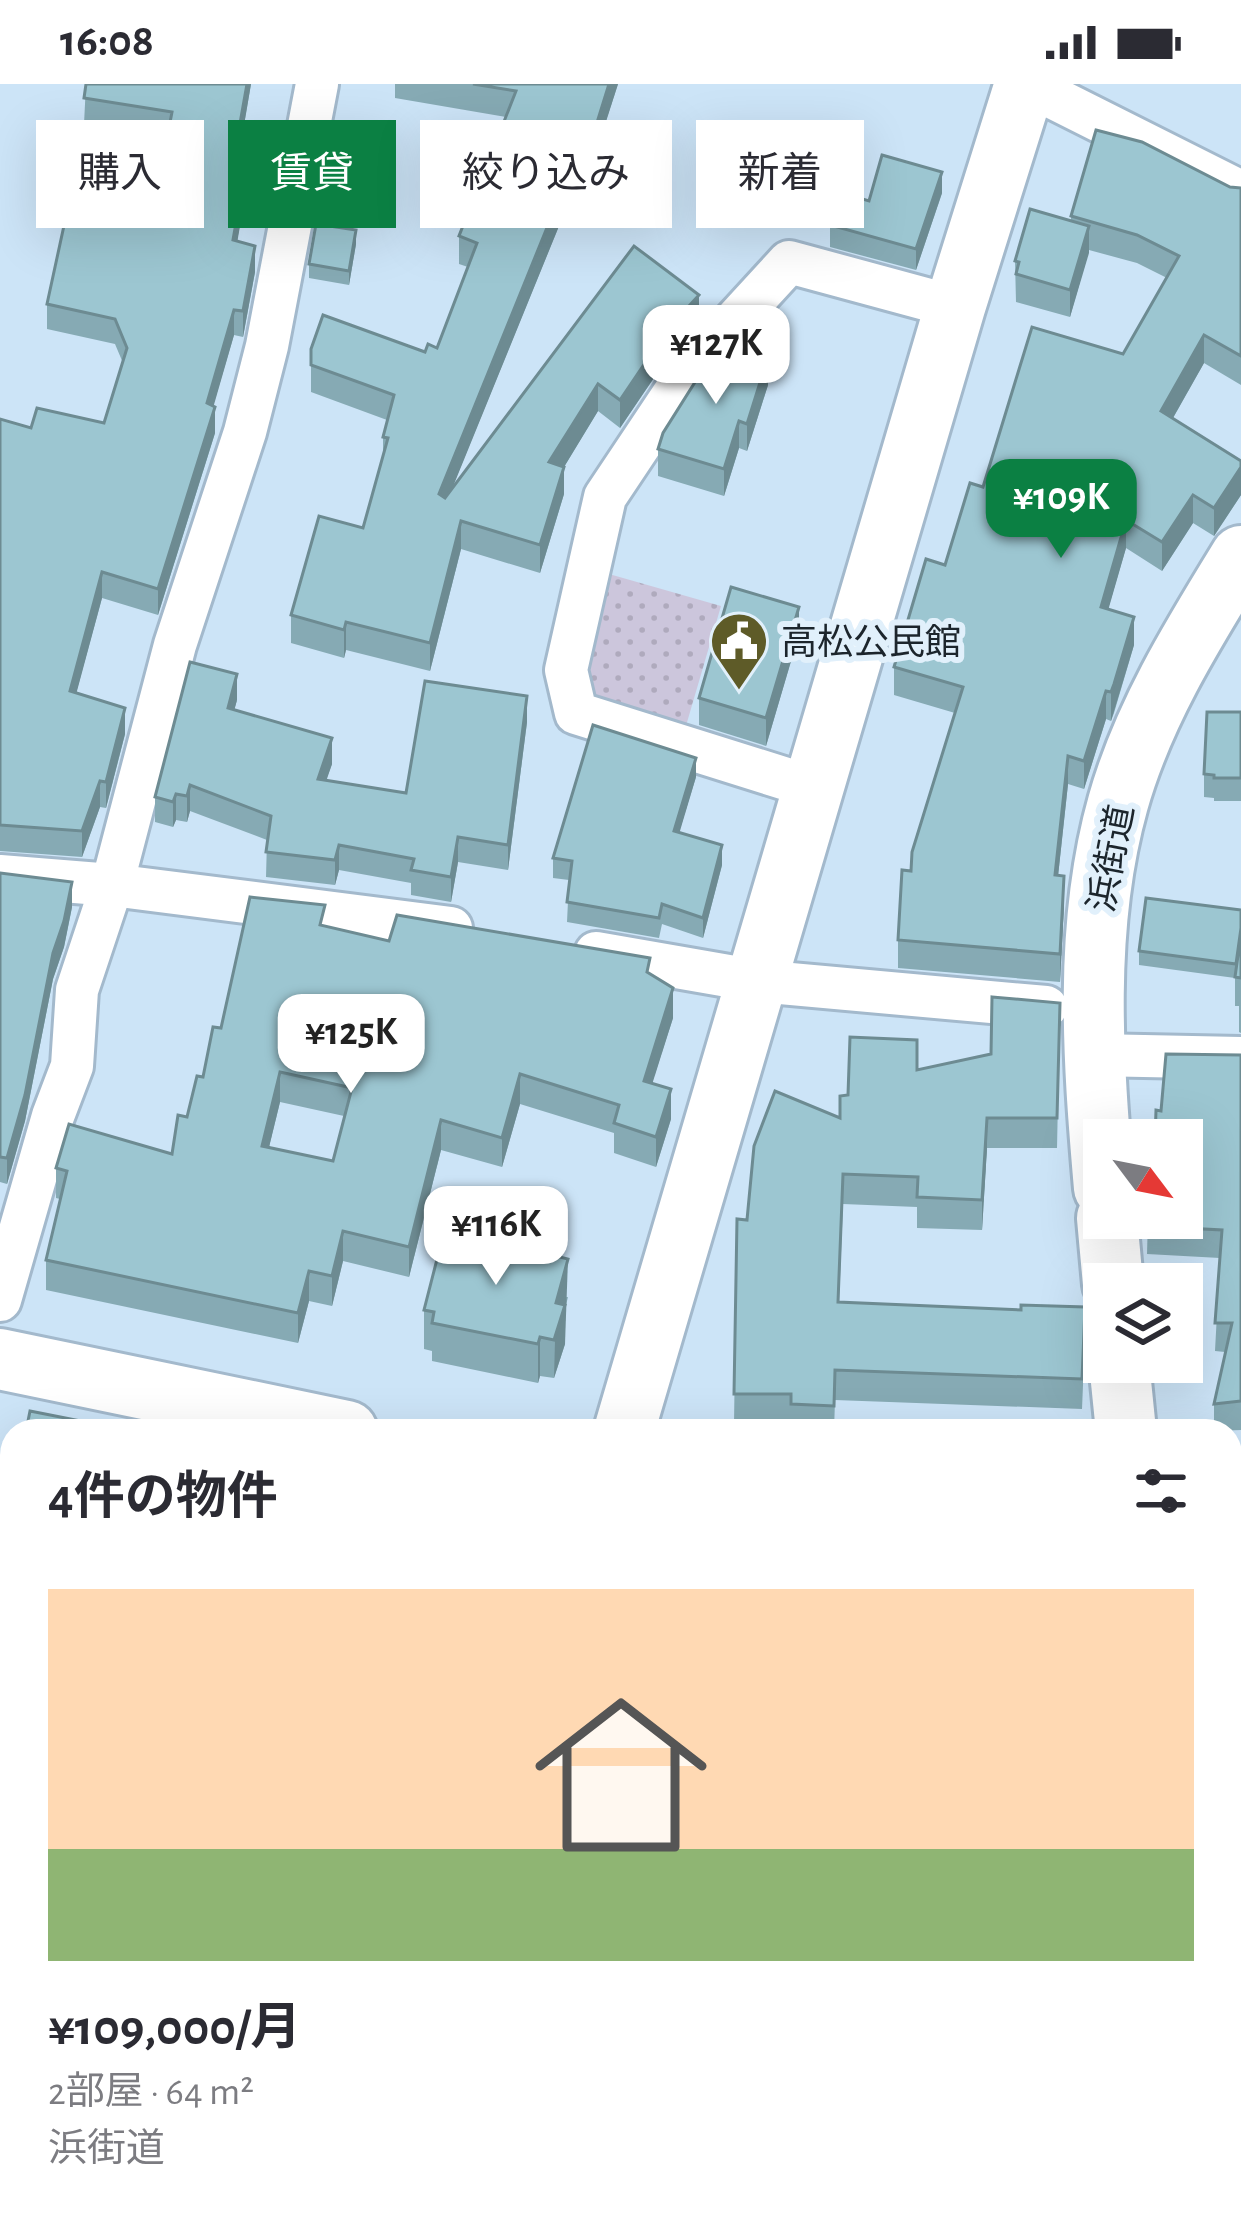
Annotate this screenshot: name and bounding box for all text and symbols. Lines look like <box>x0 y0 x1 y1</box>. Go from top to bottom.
text: 16:08 <box>60 19 154 64</box>
chip: 購入 <box>36 120 204 228</box>
chip: 賃貸 <box>228 120 396 228</box>
chip: 絞り込み <box>420 120 672 228</box>
chip: 新着 <box>696 120 864 228</box>
pin: ¥127K <box>632 305 800 407</box>
text: ¥127K <box>670 324 762 363</box>
pin: ¥109K <box>977 459 1145 561</box>
text: ¥109K <box>1013 478 1109 517</box>
public building icon: 高松公民館 <box>708 610 770 692</box>
place label: 高松公民館 <box>781 623 961 661</box>
street label: 浜街道 <box>1082 802 1140 915</box>
pin: ¥125K <box>267 994 435 1096</box>
text: ¥125K <box>305 1013 397 1052</box>
north arrow <box>1083 1119 1203 1239</box>
map controls <box>1083 1119 1203 1383</box>
pin: ¥116K <box>412 1186 580 1288</box>
text: ¥116K <box>451 1205 541 1244</box>
button: layers <box>1083 1263 1203 1383</box>
icon: filters <box>1128 1458 1194 1524</box>
text: 4件の物件 <box>48 1472 278 1523</box>
icon: home <box>513 1667 729 1883</box>
text: ¥109,000/月 <box>48 2003 301 2054</box>
text: 2部屋 · 64 m² <box>48 2073 254 2112</box>
text: 浜街道 <box>48 2130 165 2169</box>

